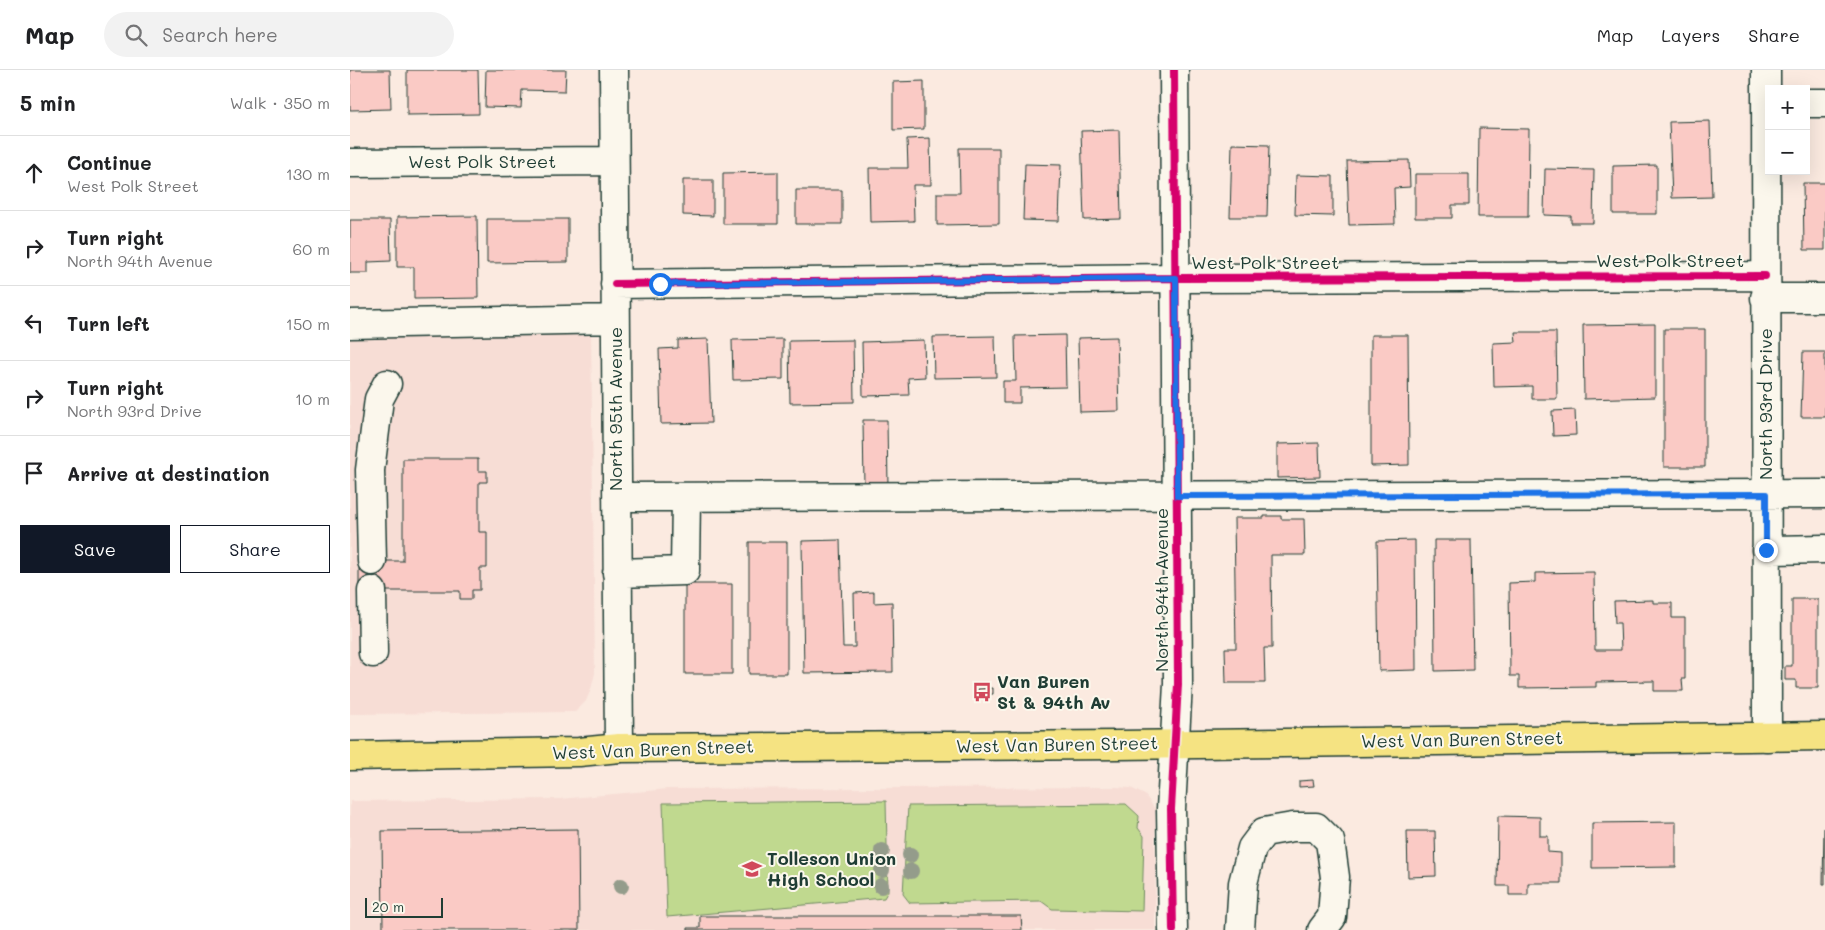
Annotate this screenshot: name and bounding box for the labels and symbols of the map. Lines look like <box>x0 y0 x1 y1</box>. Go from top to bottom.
street label: West Polk Street <box>408 149 556 173</box>
street label: West Polk Street <box>1596 248 1744 272</box>
street label: West Polk Street <box>1191 250 1339 274</box>
route start <box>649 273 672 296</box>
street label: North 95th Avenue <box>603 327 627 491</box>
street label: North 93rd Drive <box>1753 328 1777 480</box>
street label: North 94th Avenue <box>1149 508 1173 672</box>
route end <box>1755 539 1778 562</box>
place label: Van Buren St & 94th Av <box>997 669 1111 714</box>
bus stop icon: Van Buren St & 94th Av <box>971 681 993 703</box>
street label: West Van Buren Street <box>1361 725 1563 753</box>
street label: West Van Buren Street <box>956 730 1158 758</box>
street label: West Van Buren Street <box>552 733 754 765</box>
place label: Tolleson Union High School <box>767 846 896 891</box>
school or university icon: Tolleson Union High School <box>741 858 763 880</box>
scale bar <box>365 895 442 918</box>

